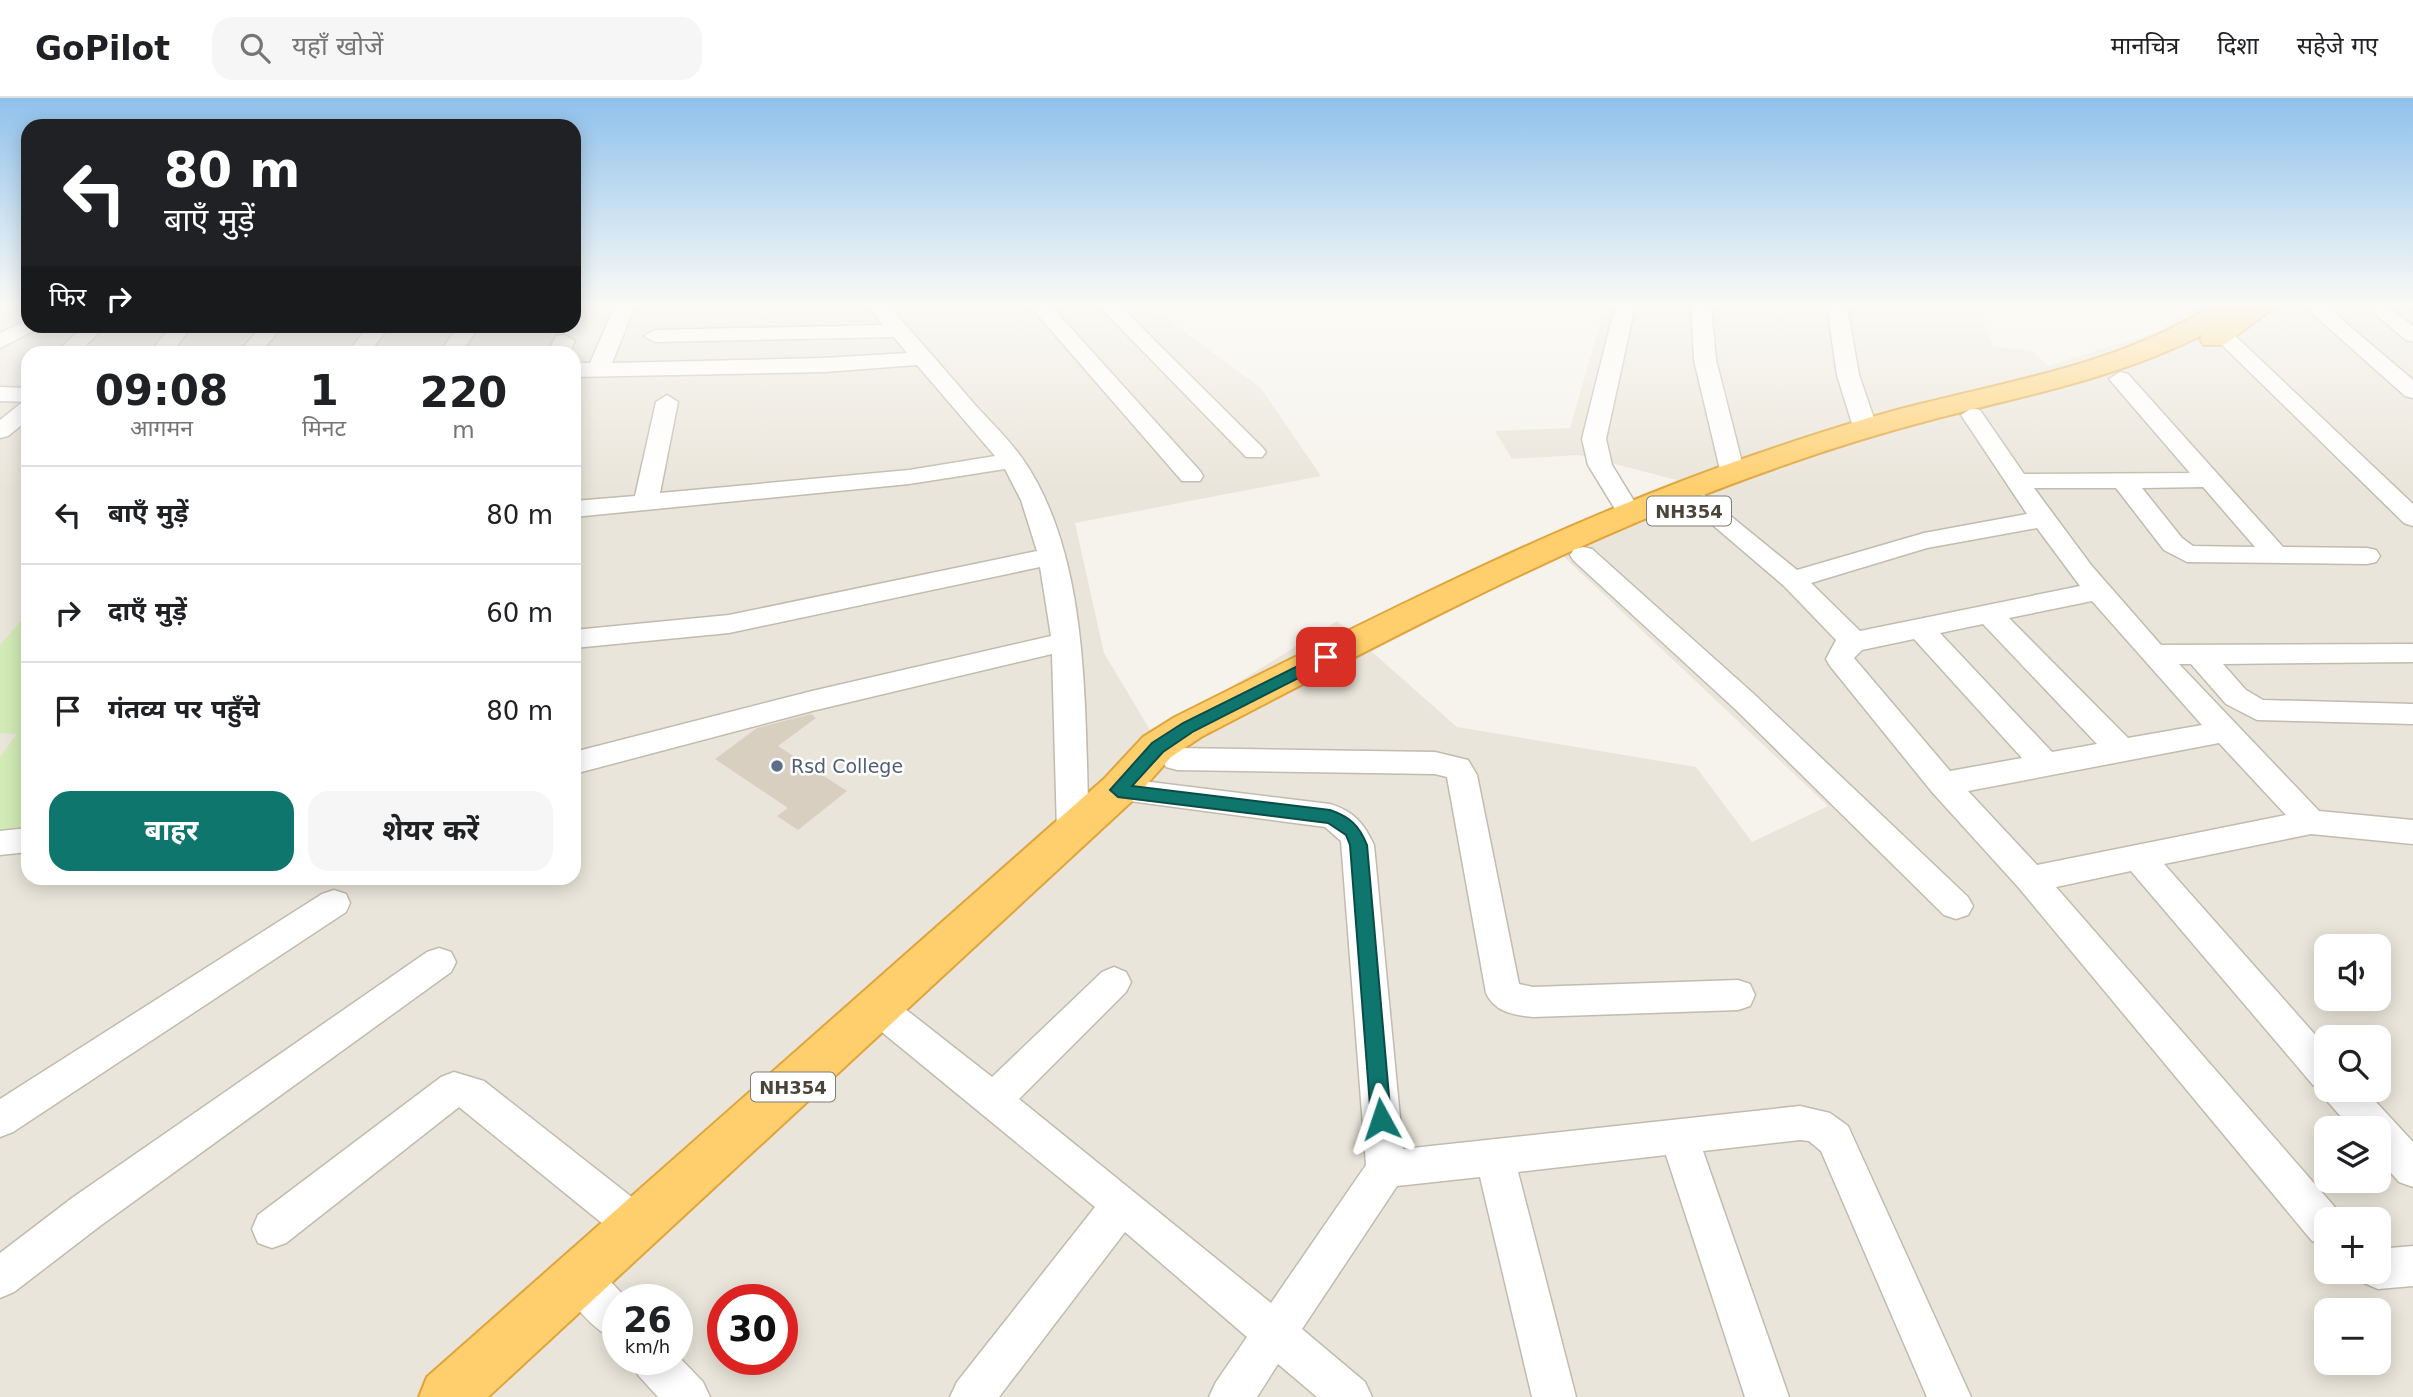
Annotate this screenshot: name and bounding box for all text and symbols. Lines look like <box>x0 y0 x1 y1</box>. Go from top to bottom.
search box <box>212 17 702 80</box>
text: GoPilot <box>35 29 170 68</box>
icon: search <box>236 29 274 67</box>
text: यहाँ खोजें <box>292 31 383 61</box>
text: मानचित्र <box>2111 32 2179 60</box>
text: दिशा <box>2217 32 2259 60</box>
text: सहेजे गए <box>2297 32 2378 60</box>
text: 80 m <box>164 142 300 199</box>
icon: left <box>49 147 140 238</box>
text: बाएँ मुड़ें <box>164 201 255 239</box>
icon: right <box>100 280 138 318</box>
text: फिर <box>49 282 86 312</box>
text: 09:08 <box>95 366 228 415</box>
text: 1 <box>309 366 339 415</box>
text: 220 <box>420 368 507 417</box>
text: आगमन <box>130 415 193 441</box>
text: मिनट <box>302 415 346 441</box>
text: m <box>452 417 475 443</box>
icon: left <box>49 496 87 534</box>
road number: NH354 <box>1647 496 1731 526</box>
text: बाएँ मुड़ें <box>108 498 188 528</box>
text: 80 m <box>486 500 553 530</box>
icon: right <box>49 594 87 632</box>
text: दाएँ मुड़ें <box>108 596 187 626</box>
text: 60 m <box>486 598 553 628</box>
pin <box>1296 627 1356 687</box>
icon: arrive <box>1307 638 1345 676</box>
icon: arrive <box>49 692 87 730</box>
text: गंतव्य पर पहुँचे <box>108 694 260 724</box>
text: 80 m <box>486 696 553 726</box>
place label: Rsd College <box>791 755 903 777</box>
marker: Rsd College <box>769 758 785 774</box>
button: बाहर <box>49 791 294 871</box>
button: शेयर करें <box>308 791 553 871</box>
map controls <box>2314 934 2391 1375</box>
button: sound <box>2314 934 2391 1011</box>
button: search <box>2314 1025 2391 1102</box>
road number: NH354 <box>751 1072 835 1102</box>
position arrow <box>1344 1082 1418 1156</box>
button: layers <box>2314 1116 2391 1193</box>
button: + <box>2314 1207 2391 1284</box>
speed limit sign: 30 <box>707 1284 798 1375</box>
button: − <box>2314 1298 2391 1375</box>
text: 26 <box>623 1300 672 1340</box>
text: km/h <box>625 1336 670 1357</box>

